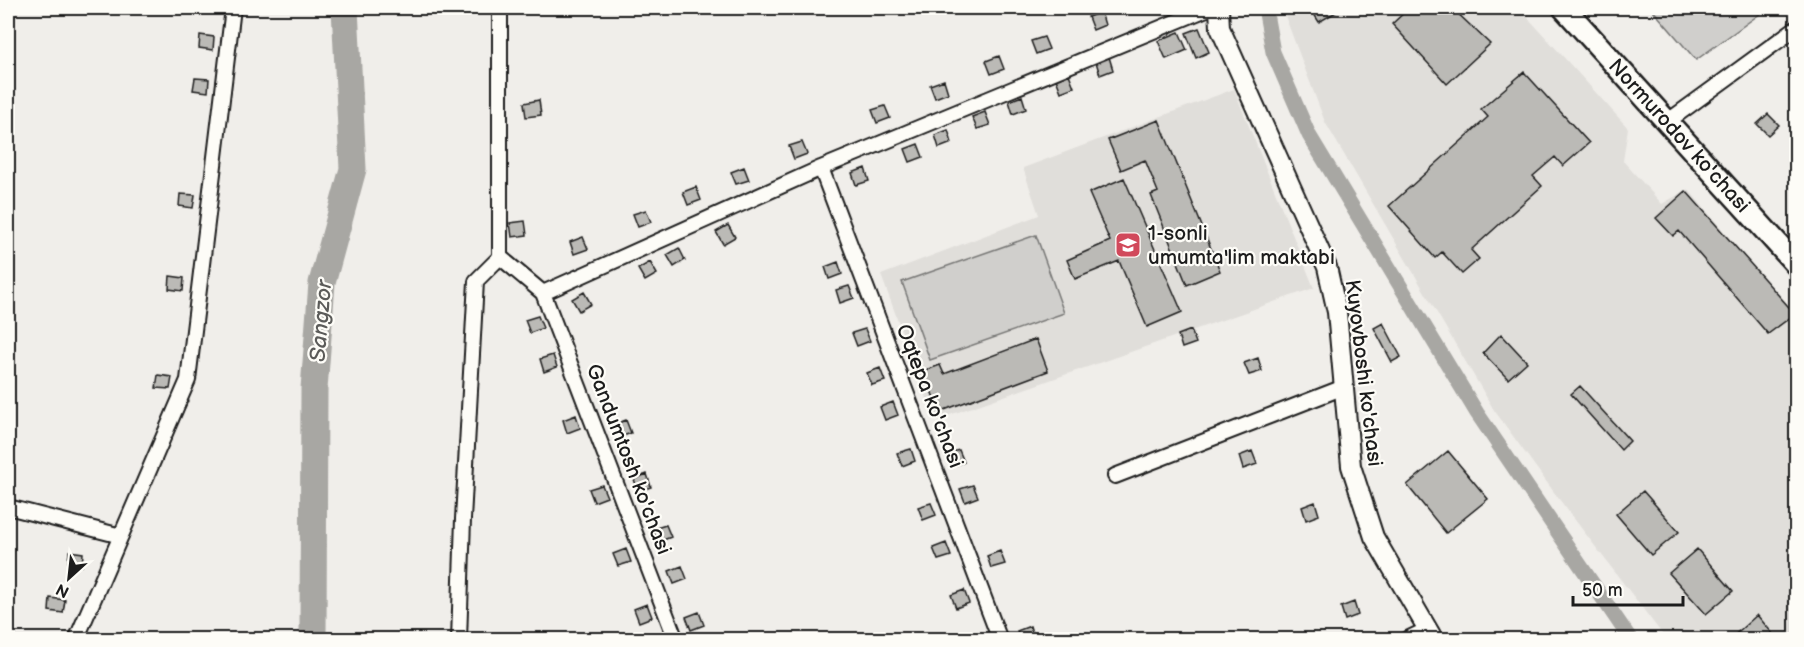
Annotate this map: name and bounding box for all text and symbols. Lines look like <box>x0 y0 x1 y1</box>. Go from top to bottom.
street label: Normurodov ko'chasi <box>1603 54 1755 218</box>
place label: 1-sonli umumta'lim maktabi <box>1148 221 1335 270</box>
school or university icon: 1-sonli umumta'lim maktabi <box>1113 230 1143 260</box>
water label: Sangzor <box>304 277 339 363</box>
street label: Kuyovboshi ko'chasi <box>1340 278 1387 468</box>
street label: Oqtepa ko'chasi <box>891 321 968 472</box>
street label: Gandumtosh ko'chasi <box>581 360 676 558</box>
north arrow <box>39 548 99 608</box>
scale bar <box>1573 569 1682 607</box>
text: N <box>53 579 73 601</box>
text: 50 m <box>1582 580 1623 601</box>

